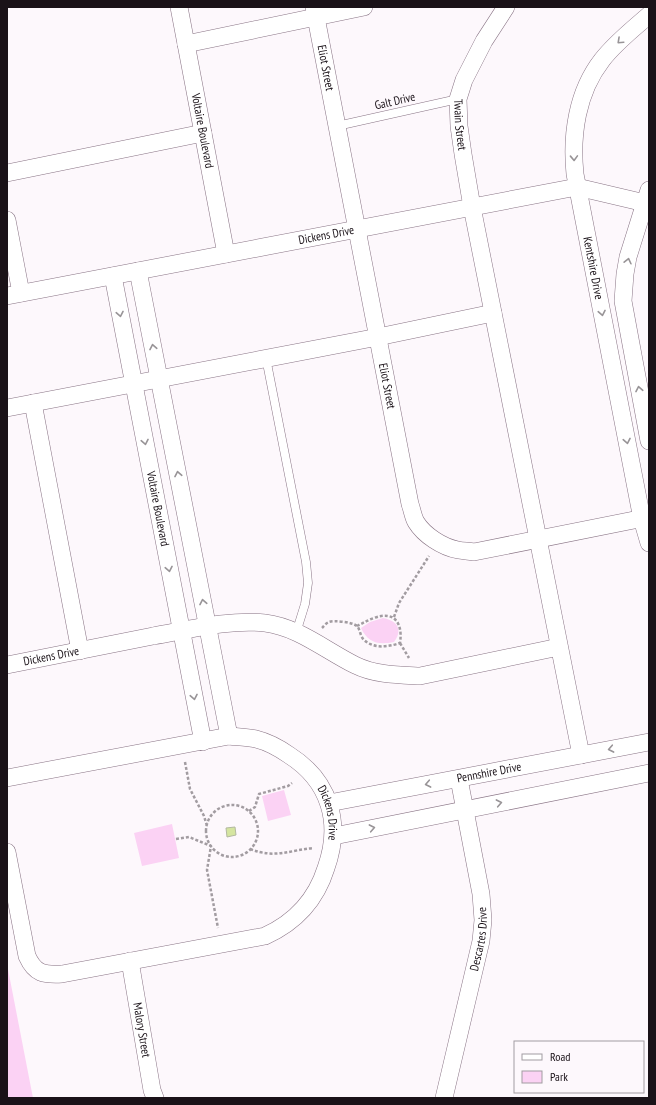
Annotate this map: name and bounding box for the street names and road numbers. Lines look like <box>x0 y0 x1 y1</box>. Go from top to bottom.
street label: Eliot Street <box>314 44 338 93</box>
street label: Galt Drive <box>373 89 417 112</box>
street label: Voltaire Boulevard <box>188 91 218 169</box>
street label: Twain Street <box>451 99 470 152</box>
street label: Dickens Drive <box>297 222 355 247</box>
street label: Kentshire Drive <box>580 235 607 301</box>
street label: Eliot Street <box>376 362 400 411</box>
street label: Voltaire Boulevard <box>144 469 173 547</box>
street label: Dickens Drive <box>22 643 80 669</box>
street label: Pennshire Drive <box>456 759 522 785</box>
street label: Dickens Drive <box>315 782 341 841</box>
street label: Descartes Drive <box>466 907 490 972</box>
street label: Malory Street <box>130 1001 154 1059</box>

